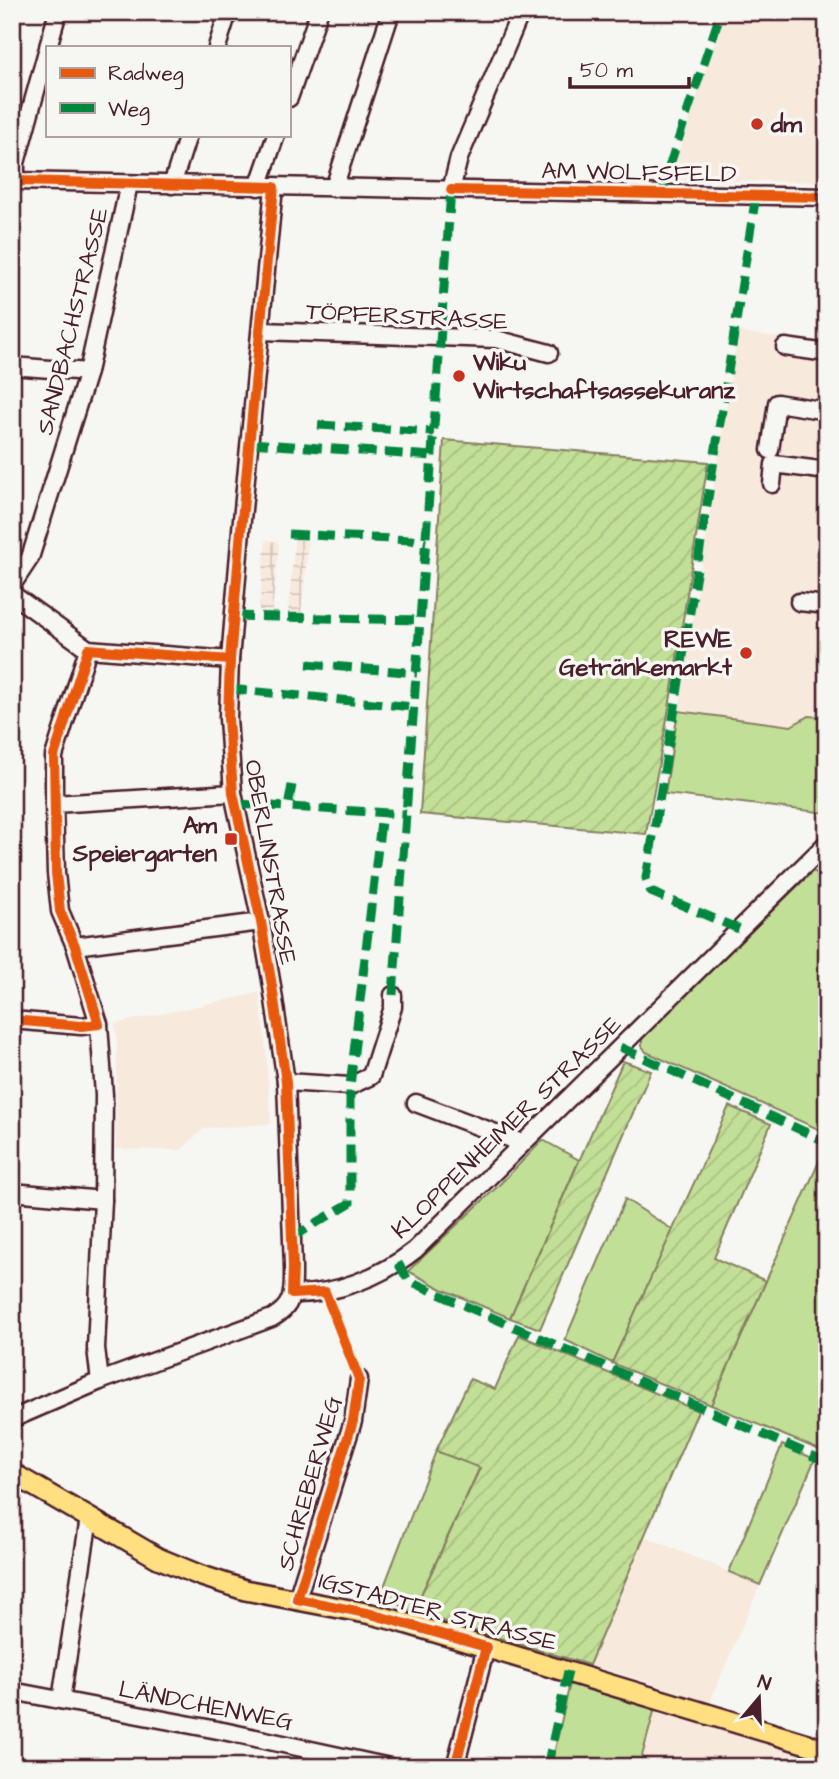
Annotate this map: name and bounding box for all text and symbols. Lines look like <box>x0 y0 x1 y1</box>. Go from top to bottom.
legend <box>46 46 290 136</box>
scale bar <box>570 46 688 90</box>
text: 50 m <box>580 56 634 85</box>
text: Radweg <box>108 59 184 90</box>
text: Weg <box>108 95 150 126</box>
place label: dm <box>770 108 802 142</box>
marker: dm <box>749 116 765 132</box>
street label: AM WOLFSFELD <box>541 154 737 192</box>
street label: SANDBACHSTRASSE <box>28 204 118 439</box>
street label: TÖPFERSTRASSE <box>305 295 509 339</box>
place label: Wiku Wirtschaftsassekuranz <box>472 346 736 408</box>
marker: Wiku Wirtschaftsassekuranz <box>451 368 467 384</box>
place label: REWE Getränkemarkt <box>559 623 733 685</box>
marker: REWE Getränkemarkt <box>738 645 754 661</box>
street label: OBERLINSTRASSE <box>235 757 305 967</box>
place label: Am Speiergarten <box>72 809 217 872</box>
marker: Am Speiergarten <box>223 831 239 847</box>
street label: KLOPPENHEIMER STRASSE <box>384 1008 629 1247</box>
street label: SCHREBERWEG <box>269 1392 351 1574</box>
street label: IGSTADTER STRASSE <box>315 1564 561 1660</box>
north arrow <box>724 1664 794 1734</box>
text: N <box>754 1669 774 1698</box>
street label: LÄNDCHENWEG <box>116 1672 296 1740</box>

